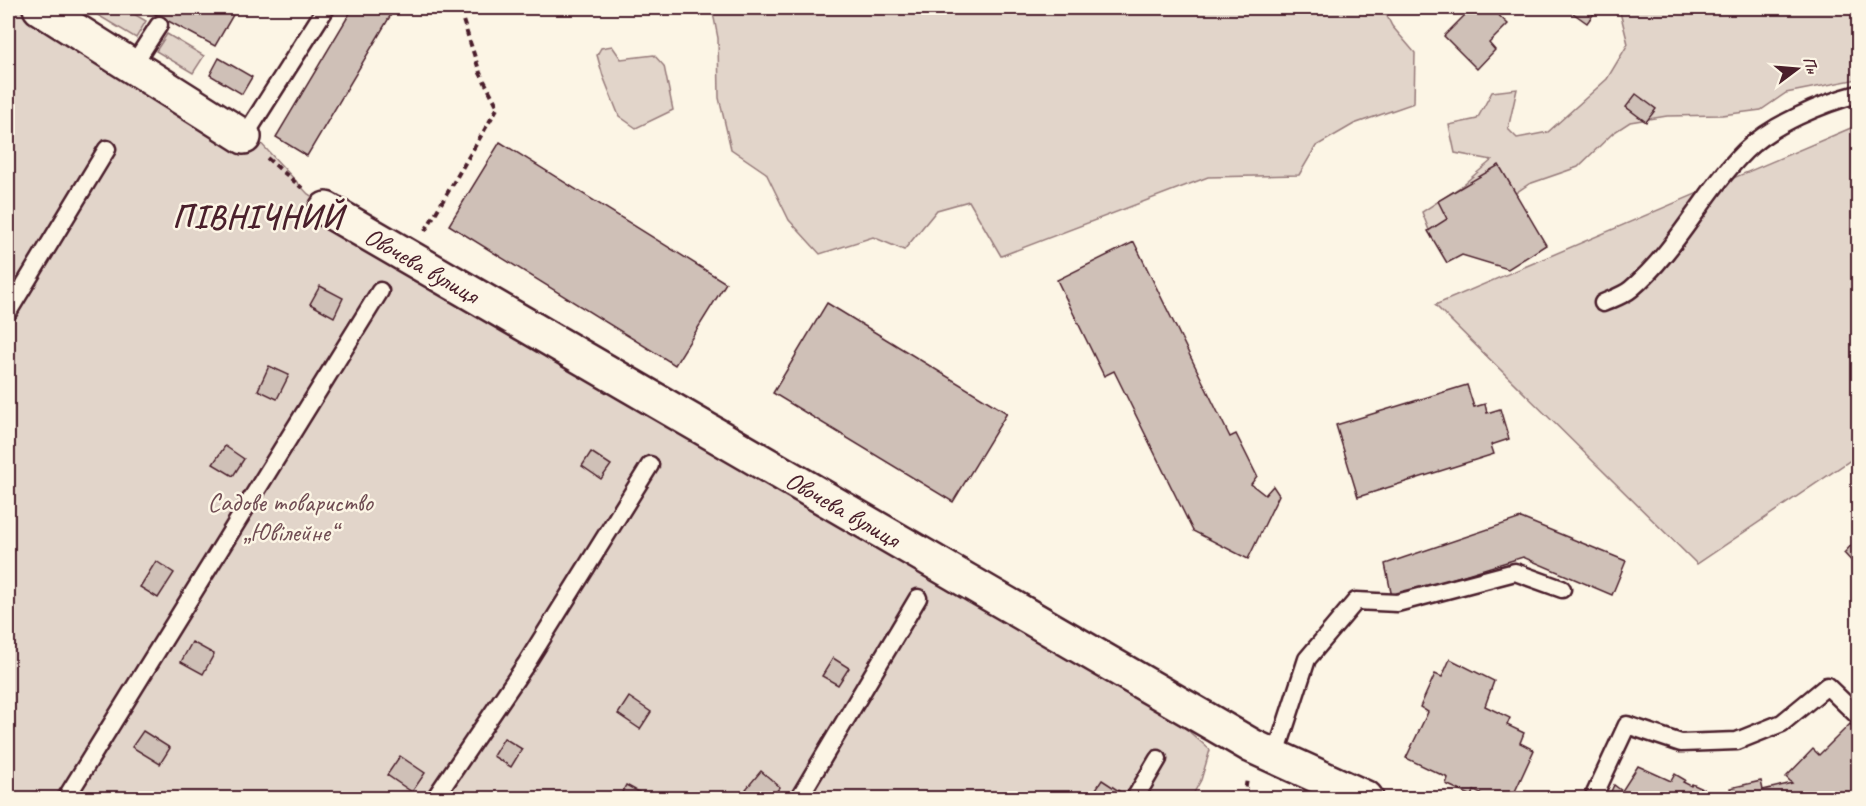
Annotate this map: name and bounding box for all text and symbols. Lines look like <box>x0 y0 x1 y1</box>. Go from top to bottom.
north arrow <box>1767 39 1827 99</box>
text: Пн <box>1799 54 1823 77</box>
district label: ПІВНІЧНИЙ <box>173 196 348 237</box>
street label: Овочева вулиця <box>358 219 487 313</box>
street label: Овочева вулиця <box>779 463 908 557</box>
park label: Садове товариство „Ювілейне“ <box>207 486 374 549</box>

